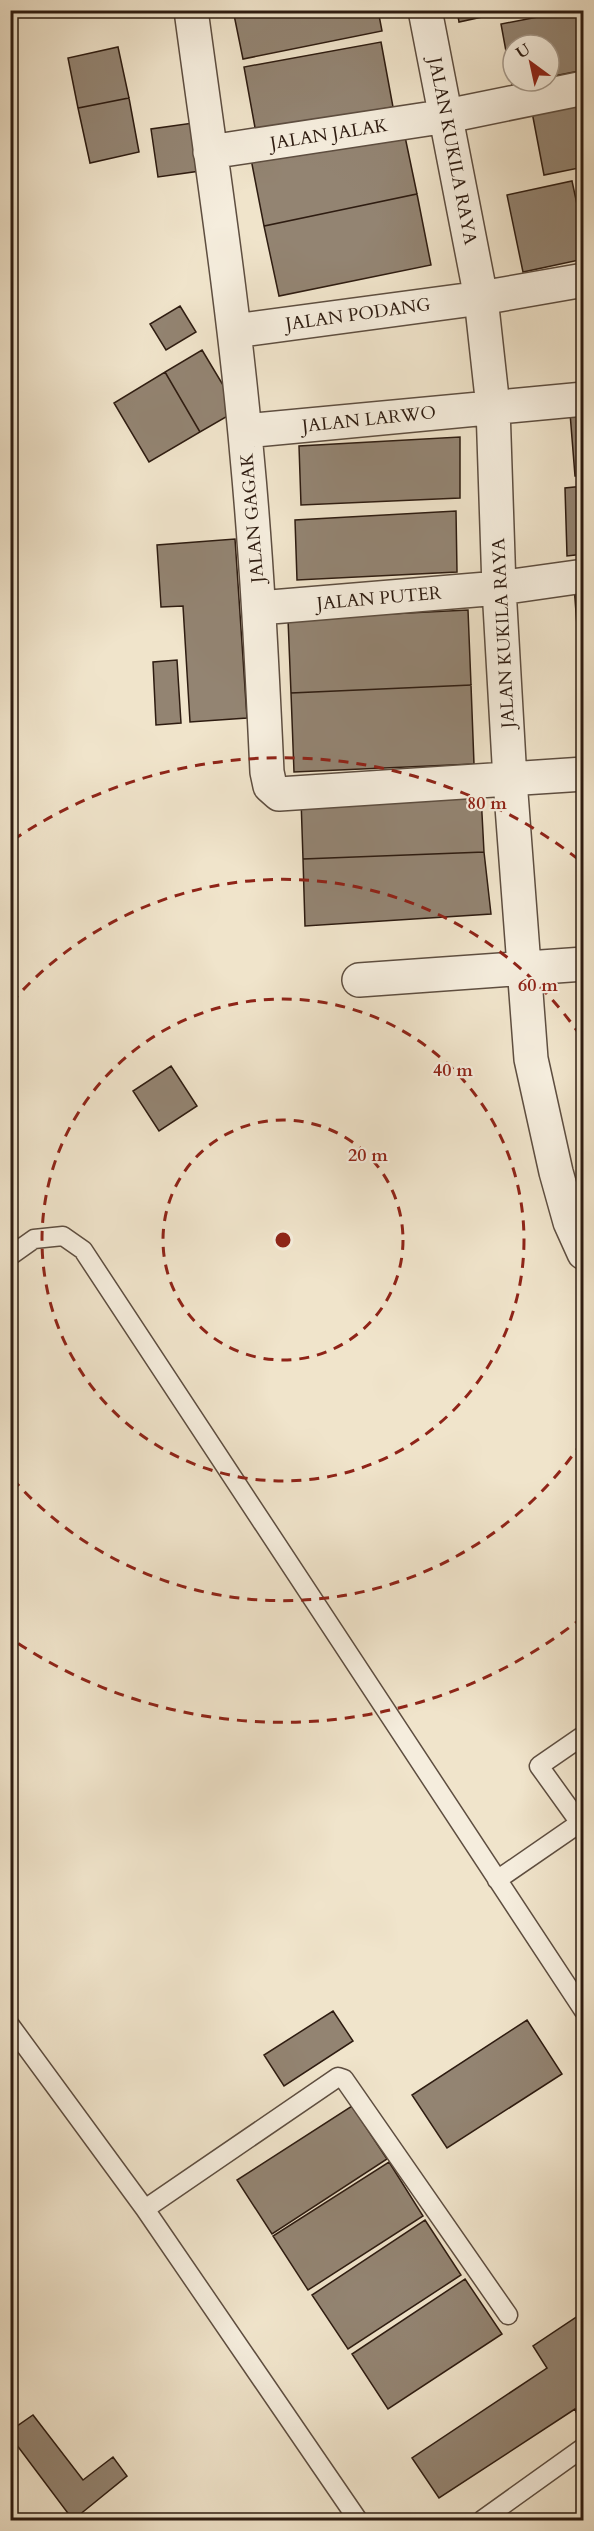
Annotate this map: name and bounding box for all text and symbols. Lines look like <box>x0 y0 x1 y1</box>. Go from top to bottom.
north arrow <box>501 33 561 93</box>
text: U <box>512 38 535 64</box>
street label: JALAN KUKILA RAYA <box>421 52 483 247</box>
street label: JALAN JALAK <box>266 113 390 157</box>
street label: JALAN PODANG <box>281 292 432 337</box>
street label: JALAN LARWO <box>298 400 437 439</box>
street label: JALAN GAGAK <box>234 451 271 587</box>
street label: JALAN KUKILA RAYA <box>486 537 521 732</box>
street label: JALAN PUTER <box>313 581 443 617</box>
text: 80 m <box>467 791 507 816</box>
text: 60 m <box>518 973 558 998</box>
text: 40 m <box>433 1058 473 1083</box>
text: 20 m <box>348 1143 388 1168</box>
centre of rings <box>273 1230 293 1250</box>

